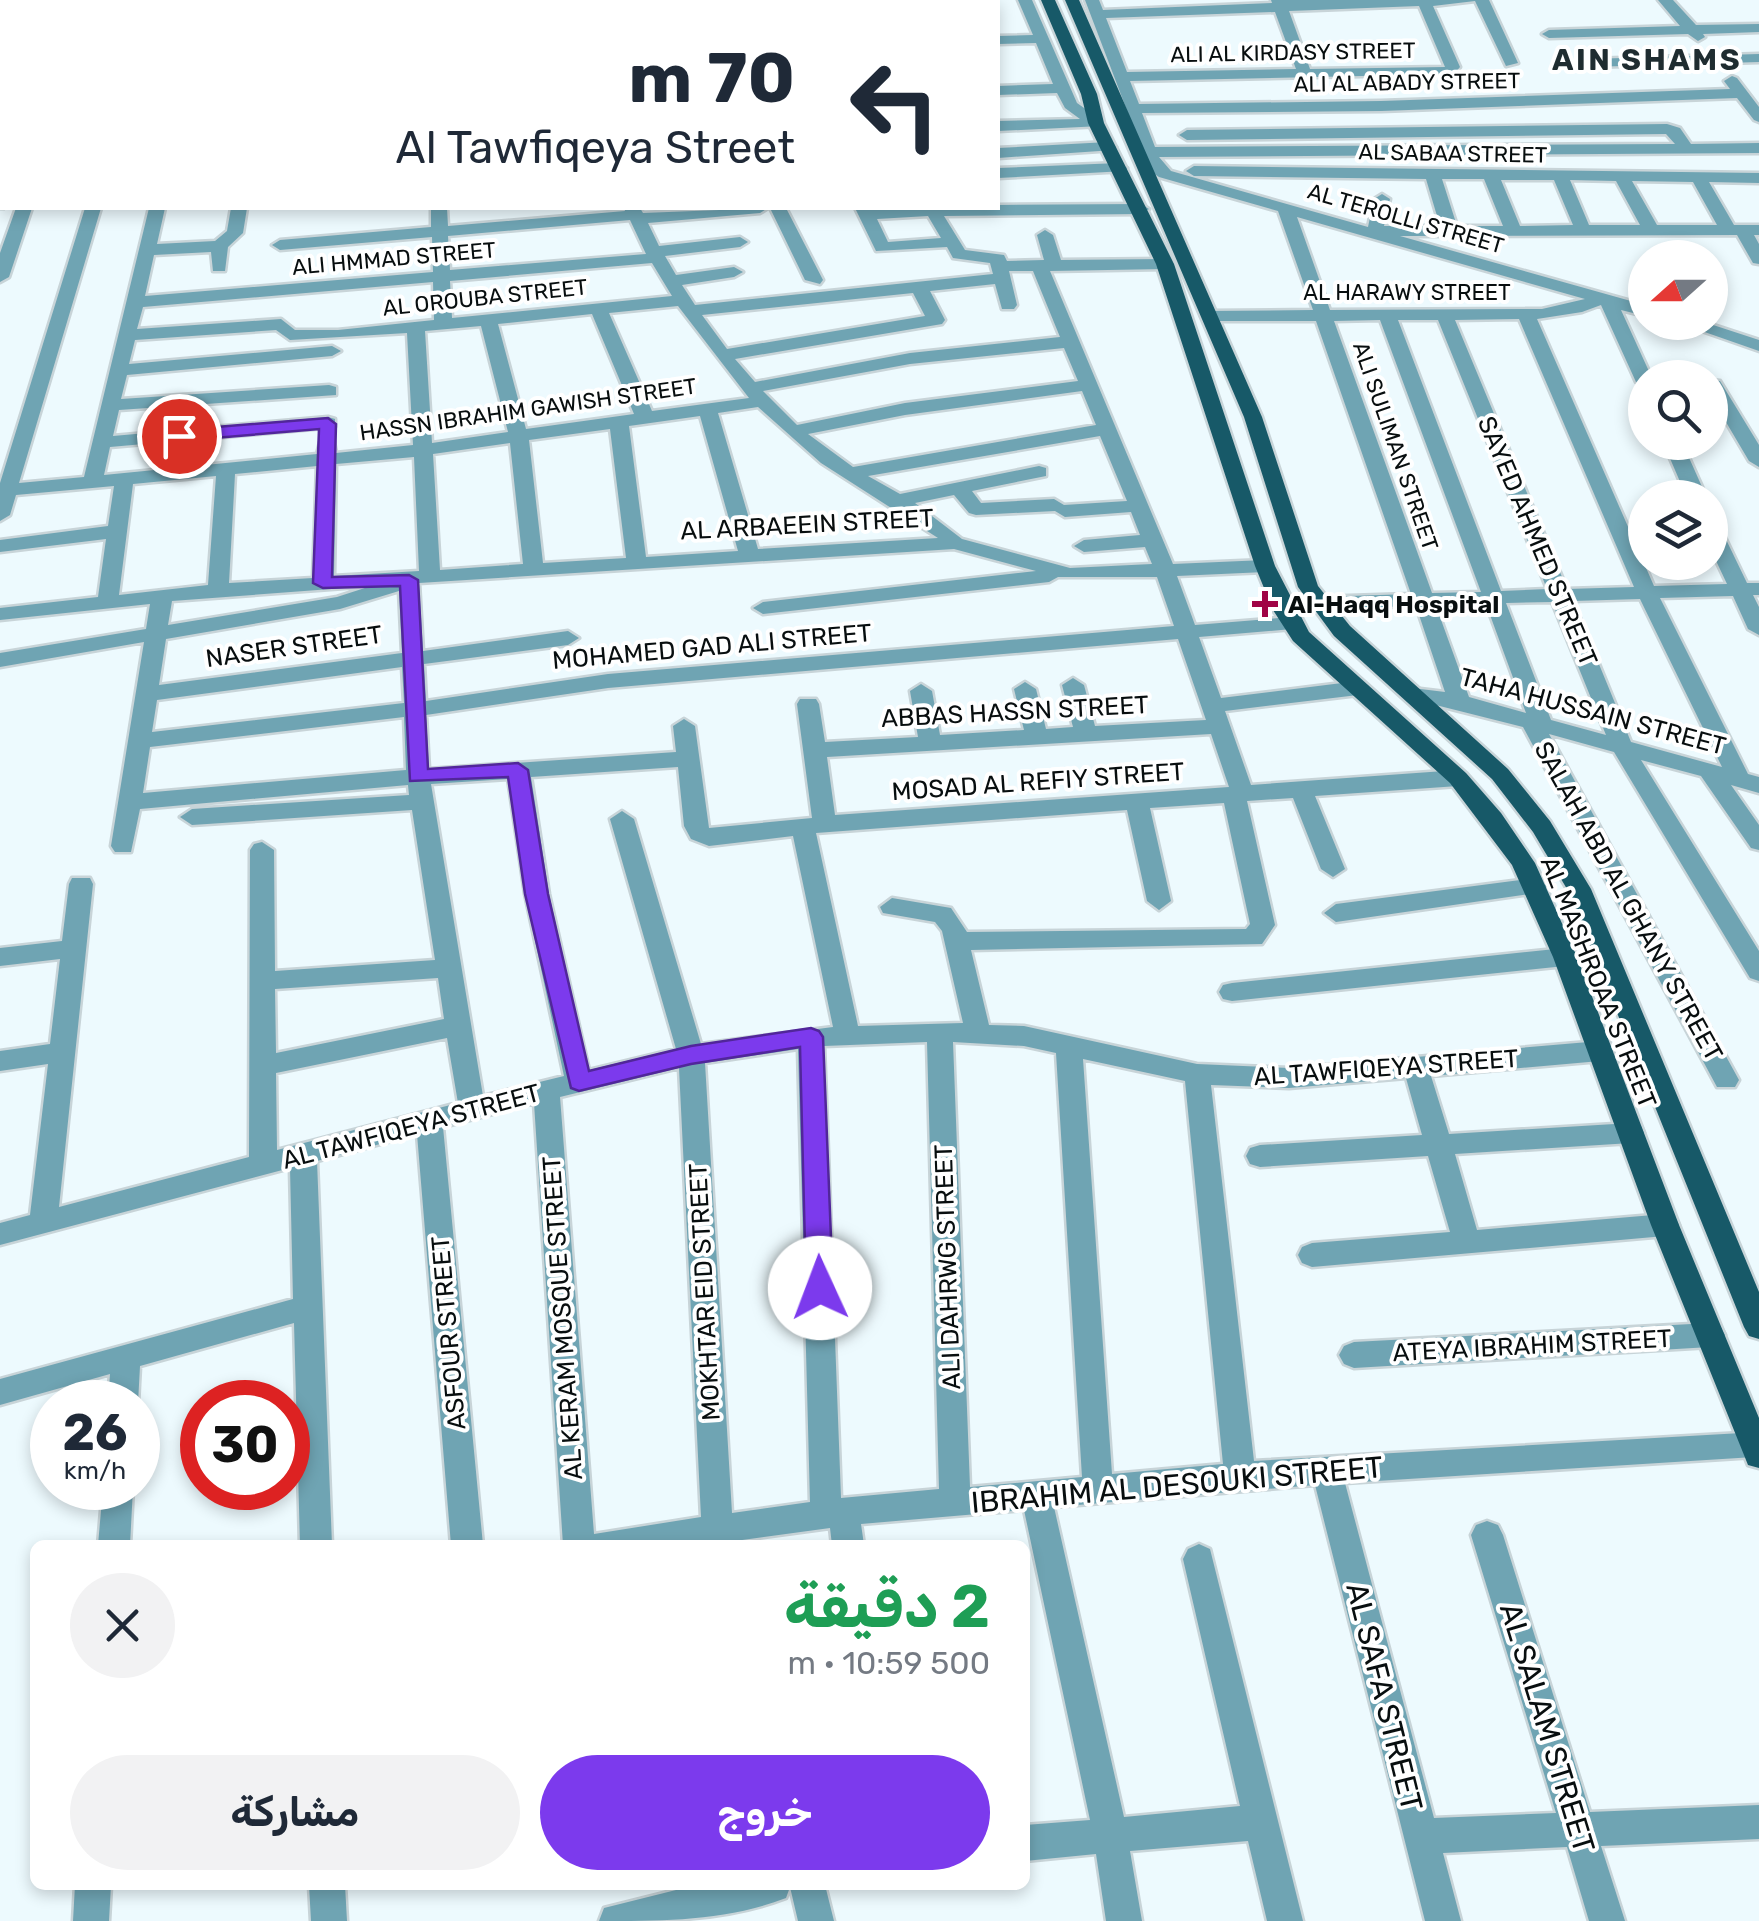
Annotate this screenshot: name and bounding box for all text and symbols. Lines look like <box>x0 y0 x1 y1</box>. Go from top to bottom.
text: 70 m <box>628 37 795 120</box>
street label: ALI AL KIRDASY STREET <box>1170 37 1416 68</box>
icon: left <box>830 40 960 170</box>
district label: AIN SHAMS <box>1552 42 1742 78</box>
street label: ALI AL ABADY STREET <box>1293 67 1521 98</box>
text: Al Tawfiqeya Street <box>396 121 795 174</box>
street label: AL SABAA STREET <box>1358 138 1548 169</box>
street label: AL TEROLLI STREET <box>1305 178 1507 260</box>
street label: ALI HMMAD STREET <box>291 236 497 281</box>
north arrow <box>1628 240 1728 340</box>
map controls <box>1628 240 1728 580</box>
street label: AL OROUBA STREET <box>381 273 589 322</box>
street label: AL HARAWY STREET <box>1303 279 1511 306</box>
street label: ALI SULIMAN STREET <box>1347 338 1444 554</box>
button: search <box>1628 360 1728 460</box>
street label: HASSN IBRAHIM GAWISH STREET <box>358 372 699 447</box>
pin <box>137 394 222 479</box>
icon: arrive <box>152 409 207 464</box>
street label: SAYED AHMED STREET <box>1472 412 1603 670</box>
button: layers <box>1628 480 1728 580</box>
street label: AL ARBAEEIN STREET <box>680 503 934 546</box>
place label: Al-Haqq Hospital <box>1288 590 1499 619</box>
marker: Al-Haqq Hospital <box>1252 591 1278 617</box>
street label: MOHAMED GAD ALI STREET <box>551 618 873 675</box>
street label: NASER STREET <box>204 620 384 673</box>
street label: TAHA HUSSAIN STREET <box>1457 662 1729 761</box>
street label: ABBAS HASSN STREET <box>880 690 1150 733</box>
street label: SALAH ABD AL GHANY STREET <box>1529 737 1729 1066</box>
street label: MOSAD AL REFIY STREET <box>891 757 1185 806</box>
street label: AL MASHROAA STREET <box>1535 852 1662 1112</box>
street label: AL TAWFIQEYA STREET <box>1253 1044 1519 1091</box>
street label: AL TAWFIQEYA STREET <box>279 1078 543 1175</box>
street label: ALI DAHRWG STREET <box>929 1144 966 1390</box>
street label: AL KERAM MOSQUE STREET <box>537 1155 588 1481</box>
street label: MOKHTAR EID STREET <box>683 1162 726 1421</box>
street label: ASFOUR STREET <box>426 1235 471 1431</box>
position arrow <box>768 1236 872 1340</box>
street label: ATEYA IBRAHIM STREET <box>1392 1324 1672 1367</box>
speed limit sign: 30 <box>180 1380 310 1510</box>
text: 26 <box>62 1403 128 1463</box>
street label: IBRAHIM AL DESOUKI STREET <box>970 1449 1384 1521</box>
text: km/h <box>64 1456 126 1485</box>
text: 2 دقيقة <box>784 1571 990 1642</box>
button: close <box>70 1573 175 1678</box>
street label: AL SAFA STREET <box>1338 1579 1430 1815</box>
street label: AL SALAM STREET <box>1492 1599 1602 1857</box>
text: 500 m · 10:59 <box>788 1644 990 1682</box>
button: مشاركة <box>70 1755 520 1870</box>
button: خروج <box>540 1755 990 1870</box>

